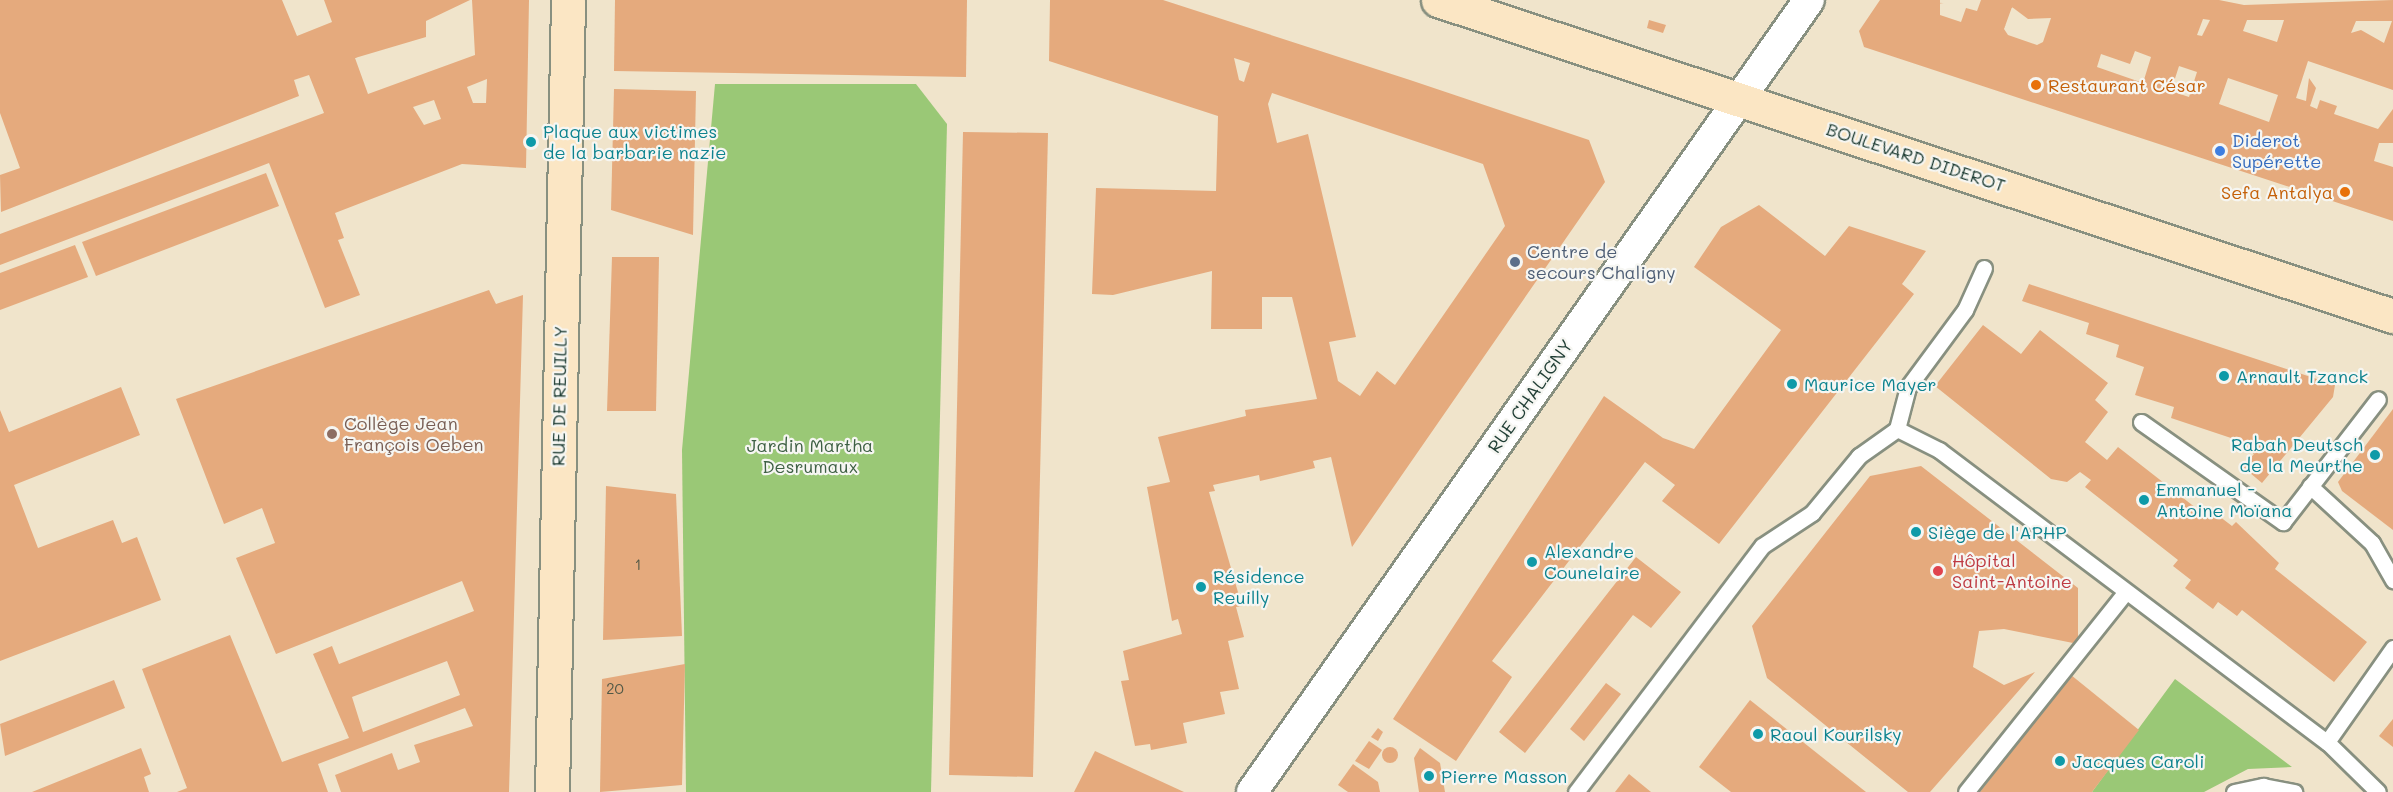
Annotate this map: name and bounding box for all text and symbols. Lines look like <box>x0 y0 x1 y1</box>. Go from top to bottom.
place label: Restaurant César <box>2048 74 2206 96</box>
marker: Restaurant César <box>2029 78 2043 92</box>
street label: BOULEVARD DIDEROT <box>1824 118 2008 196</box>
place label: Plaque aux victimes de la barbarie nazie <box>543 121 726 164</box>
place label: Diderot Supérette <box>2232 130 2321 172</box>
marker: Plaque aux victimes de la barbarie nazie <box>524 135 538 149</box>
marker: Diderot Supérette <box>2213 144 2227 158</box>
place label: Sefa Antalya <box>2221 181 2333 203</box>
marker: Sefa Antalya <box>2338 185 2352 199</box>
place label: Centre de secours Chaligny <box>1527 241 1676 284</box>
marker: Centre de secours Chaligny <box>1508 255 1522 269</box>
street label: RUE DE REUILLY <box>547 326 571 466</box>
street label: RUE CHALIGNY <box>1483 335 1577 457</box>
place label: Arnault Tzanck <box>2236 365 2368 387</box>
marker: Arnault Tzanck <box>2217 369 2231 383</box>
place label: Maurice Mayer <box>1804 373 1937 395</box>
marker: Maurice Mayer <box>1785 377 1799 391</box>
place label: Collège Jean François Oeben <box>344 413 484 456</box>
marker: Collège Jean François Oeben <box>325 427 339 441</box>
place label: Rabah Deutsch de la Meurthe <box>2231 434 2363 476</box>
park label: Jardin Martha Desrumaux <box>747 435 873 478</box>
marker: Rabah Deutsch de la Meurthe <box>2368 448 2382 462</box>
place label: Emmanuel - Antoine Moïana <box>2156 479 2292 522</box>
marker: Emmanuel - Antoine Moïana <box>2137 493 2151 507</box>
place label: Siège de l'APHP <box>1928 521 2067 543</box>
marker: Siège de l'APHP <box>1909 525 1923 539</box>
place label: Alexandre Counelaire <box>1544 541 1640 584</box>
place label: Hôpital Saint-Antoine <box>1952 550 2072 592</box>
marker: Alexandre Counelaire <box>1525 555 1539 569</box>
house number: 1 <box>635 556 641 574</box>
marker: Hôpital Saint-Antoine <box>1929 562 1947 580</box>
place label: Résidence Reuilly <box>1213 566 1305 608</box>
marker: Résidence Reuilly <box>1194 580 1208 594</box>
house number: 20 <box>606 680 624 698</box>
place label: Raoul Kourilsky <box>1770 723 1902 745</box>
marker: Raoul Kourilsky <box>1751 727 1765 741</box>
place label: Jacques Caroli <box>2072 750 2205 772</box>
marker: Jacques Caroli <box>2053 754 2067 768</box>
place label: Pierre Masson <box>1441 765 1567 787</box>
marker: Pierre Masson <box>1422 769 1436 783</box>

